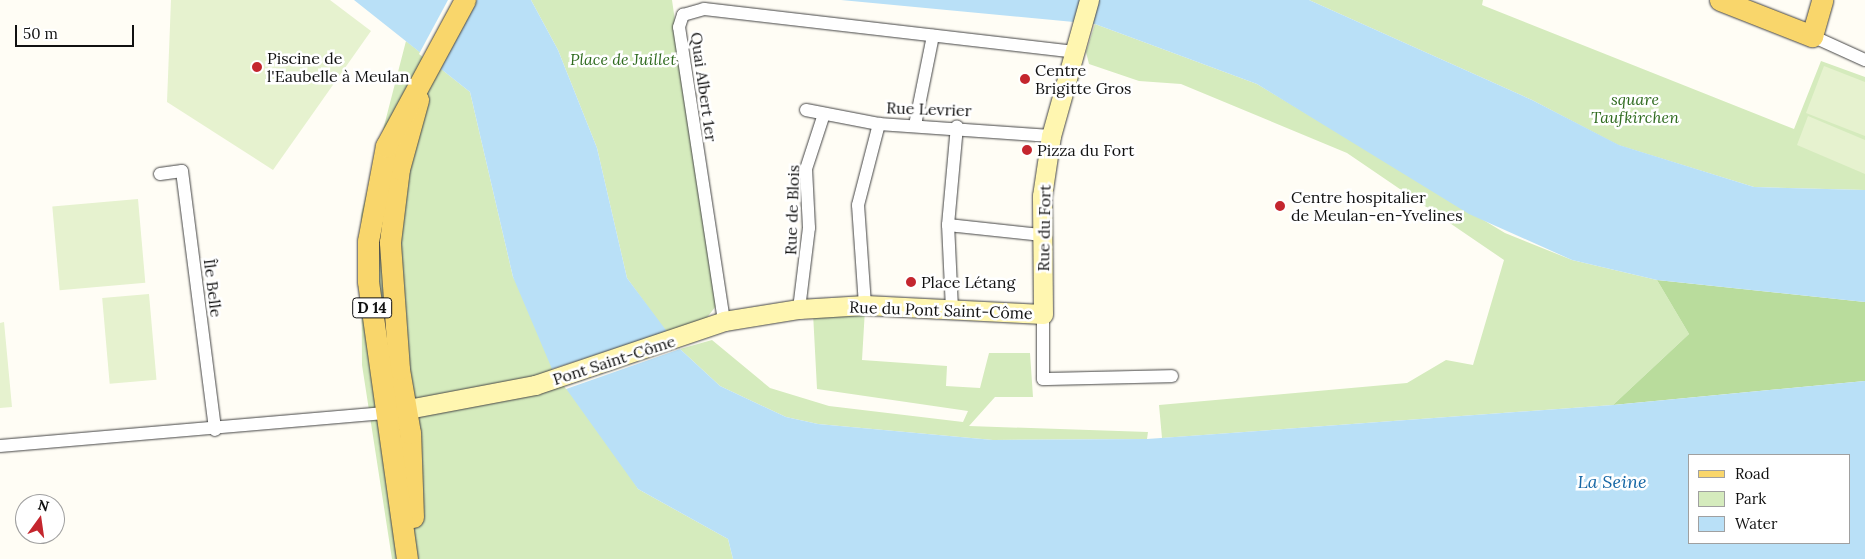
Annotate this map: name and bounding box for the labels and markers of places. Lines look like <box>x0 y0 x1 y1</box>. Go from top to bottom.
place label: Piscine de l'Eaubelle à Meulan <box>267 48 409 86</box>
place label: Centre Brigitte Gros <box>1035 60 1131 98</box>
marker: Piscine de l'Eaubelle à Meulan <box>251 61 263 73</box>
marker: Centre Brigitte Gros <box>1019 73 1031 85</box>
place label: Pizza du Fort <box>1037 140 1134 160</box>
marker: Pizza du Fort <box>1021 144 1033 156</box>
place label: Centre hospitalier de Meulan-en-Yvelines <box>1291 187 1463 225</box>
marker: Centre hospitalier de Meulan-en-Yvelines <box>1273 199 1287 213</box>
place label: Place Létang <box>921 272 1015 292</box>
marker: Place Létang <box>905 276 917 288</box>

